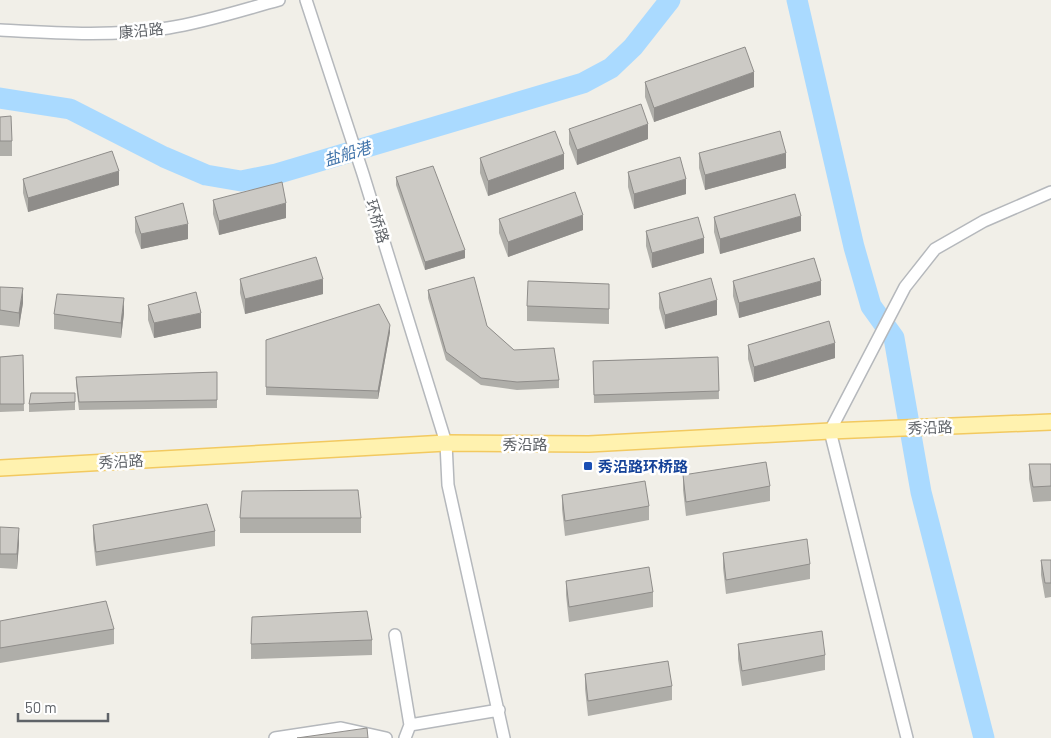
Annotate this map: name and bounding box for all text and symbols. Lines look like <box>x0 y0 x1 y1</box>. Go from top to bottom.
street label: 康沿路 <box>118 19 164 41</box>
water label: 盐船港 <box>321 136 375 169</box>
street label: 环桥路 <box>363 197 393 245</box>
street label: 秀沿路 <box>907 417 953 437</box>
street label: 秀沿路 <box>502 435 548 453</box>
street label: 秀沿路 <box>98 451 144 471</box>
place label: 秀沿路环桥路 <box>598 457 688 475</box>
marker: 秀沿路环桥路 <box>582 460 594 472</box>
scale bar <box>18 690 108 722</box>
text: 50 m <box>25 698 57 716</box>

